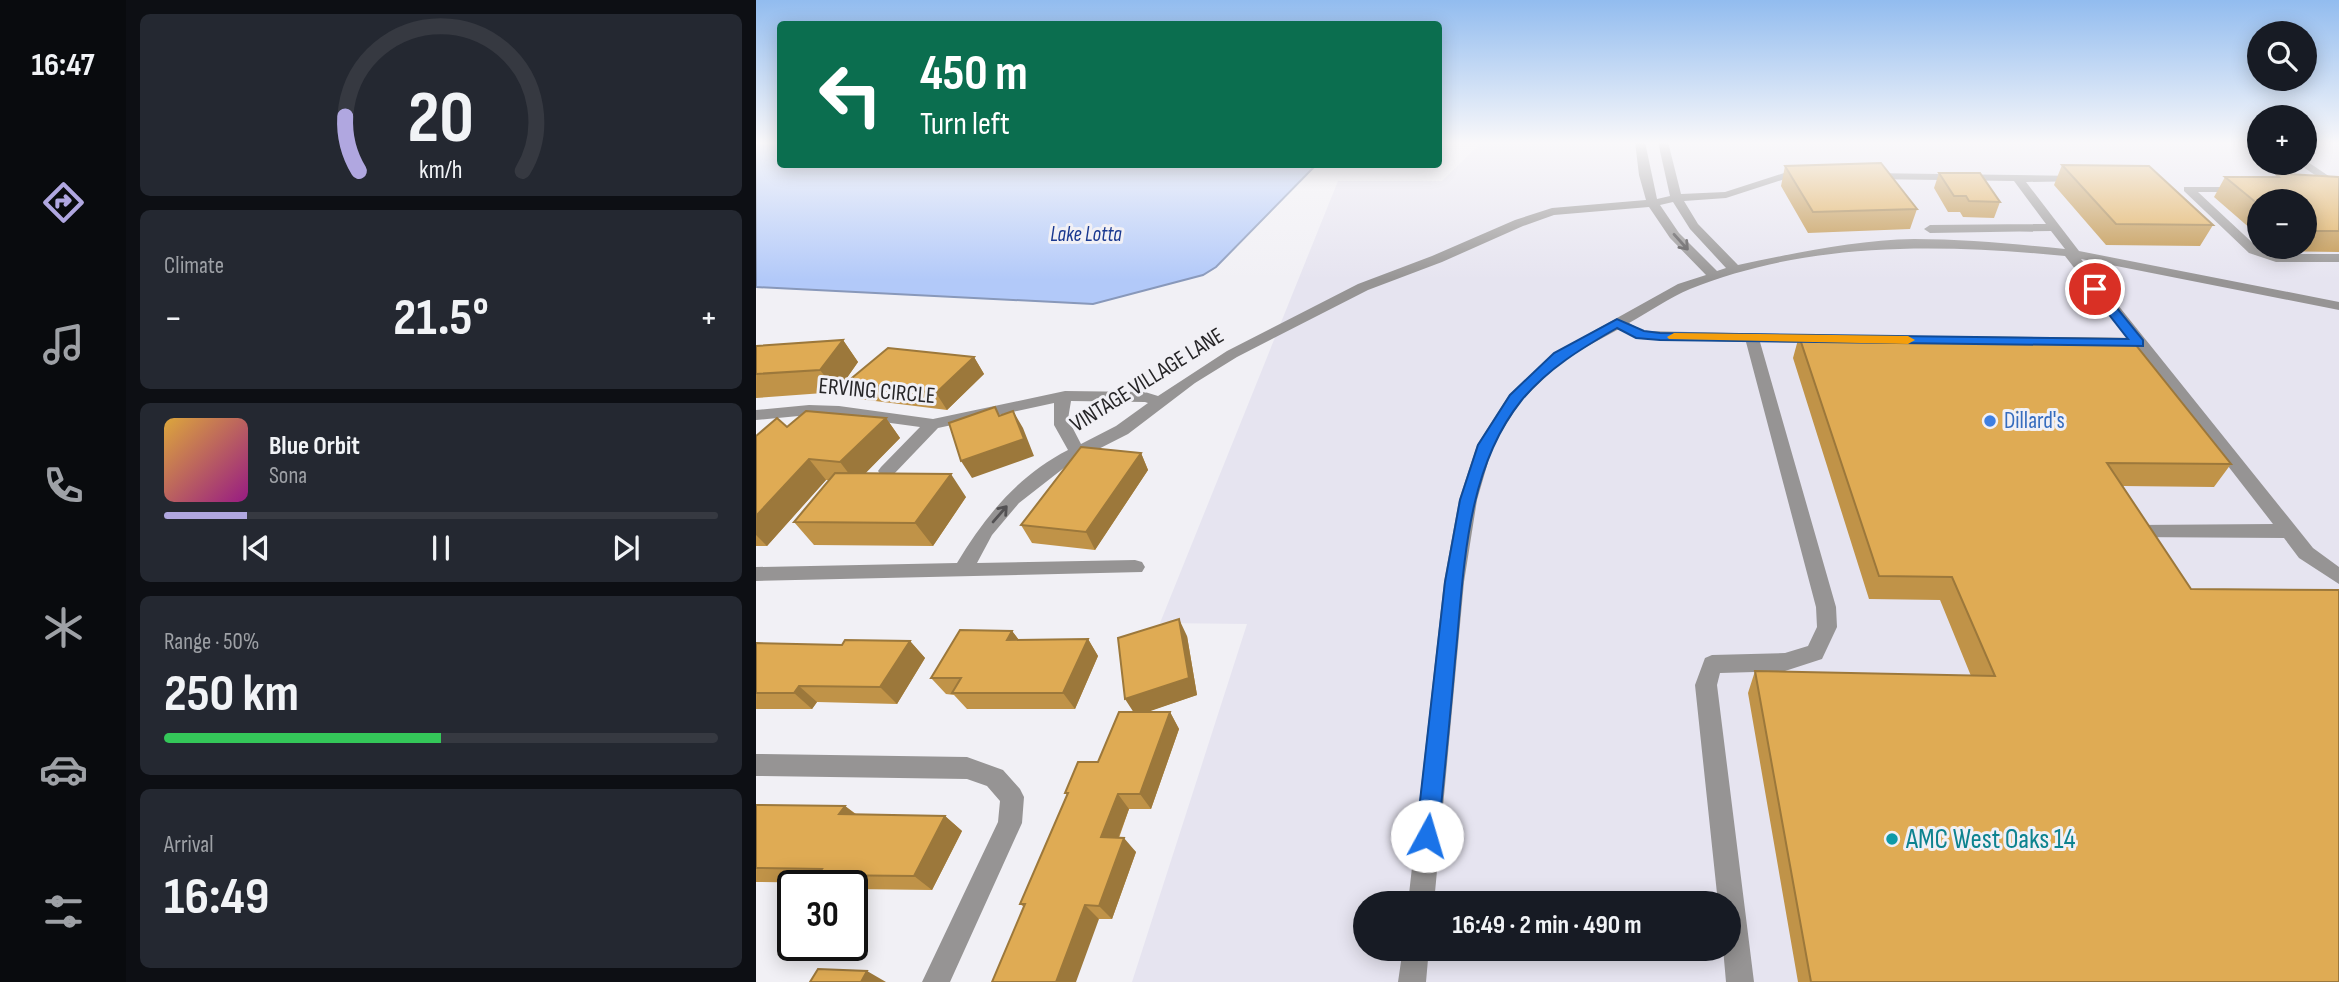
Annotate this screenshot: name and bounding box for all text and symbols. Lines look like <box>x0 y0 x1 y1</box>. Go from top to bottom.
map controls <box>2247 21 2317 259</box>
button: search <box>2247 21 2317 91</box>
text: 450 m <box>920 45 1028 104</box>
text: 16:47 <box>31 46 95 85</box>
icon: left <box>805 49 896 140</box>
text: 20 <box>408 75 474 163</box>
text: Turn left <box>920 105 1010 144</box>
button: + <box>2247 105 2317 175</box>
text: km/h <box>419 155 463 186</box>
icon: directions <box>39 178 88 227</box>
button: − <box>2247 189 2317 259</box>
water label: Lake Lotta <box>1050 222 1122 247</box>
one-way arrow <box>1673 233 1689 251</box>
text: Climate <box>164 252 224 280</box>
pin <box>2065 259 2125 319</box>
icon: arrive <box>2076 270 2114 308</box>
text: 21.5° <box>393 287 489 350</box>
text: − <box>164 296 183 341</box>
text: + <box>699 296 718 341</box>
icon: music <box>39 320 88 369</box>
street label: VINTAGE VILLAGE LANE <box>1065 322 1229 438</box>
street label: ERVING CIRCLE <box>817 372 937 410</box>
place label: Dillard's <box>2004 407 2065 435</box>
marker: Dillard's <box>1982 413 1998 429</box>
text: Blue Orbit <box>269 431 360 462</box>
icon: phone <box>39 461 88 510</box>
text: Sona <box>269 462 307 490</box>
one-way arrow <box>992 505 1008 523</box>
icon: previous <box>237 529 275 567</box>
icon: pause <box>422 529 460 567</box>
icon: next <box>607 529 645 567</box>
icon: climate <box>39 603 88 652</box>
text: Range · 50% <box>164 628 259 656</box>
text: 250 km <box>164 663 299 726</box>
icon: car <box>39 745 88 794</box>
position arrow <box>1390 799 1464 873</box>
place label: AMC West Oaks 14 <box>1905 823 2076 856</box>
text: Arrival <box>164 831 213 859</box>
marker: AMC West Oaks 14 <box>1884 831 1900 847</box>
text: 16:49 <box>164 866 269 929</box>
speed limit sign: 30 <box>777 870 868 961</box>
icon: filters <box>39 887 88 936</box>
text: 16:49 · 2 min · 490 m <box>1453 910 1641 941</box>

